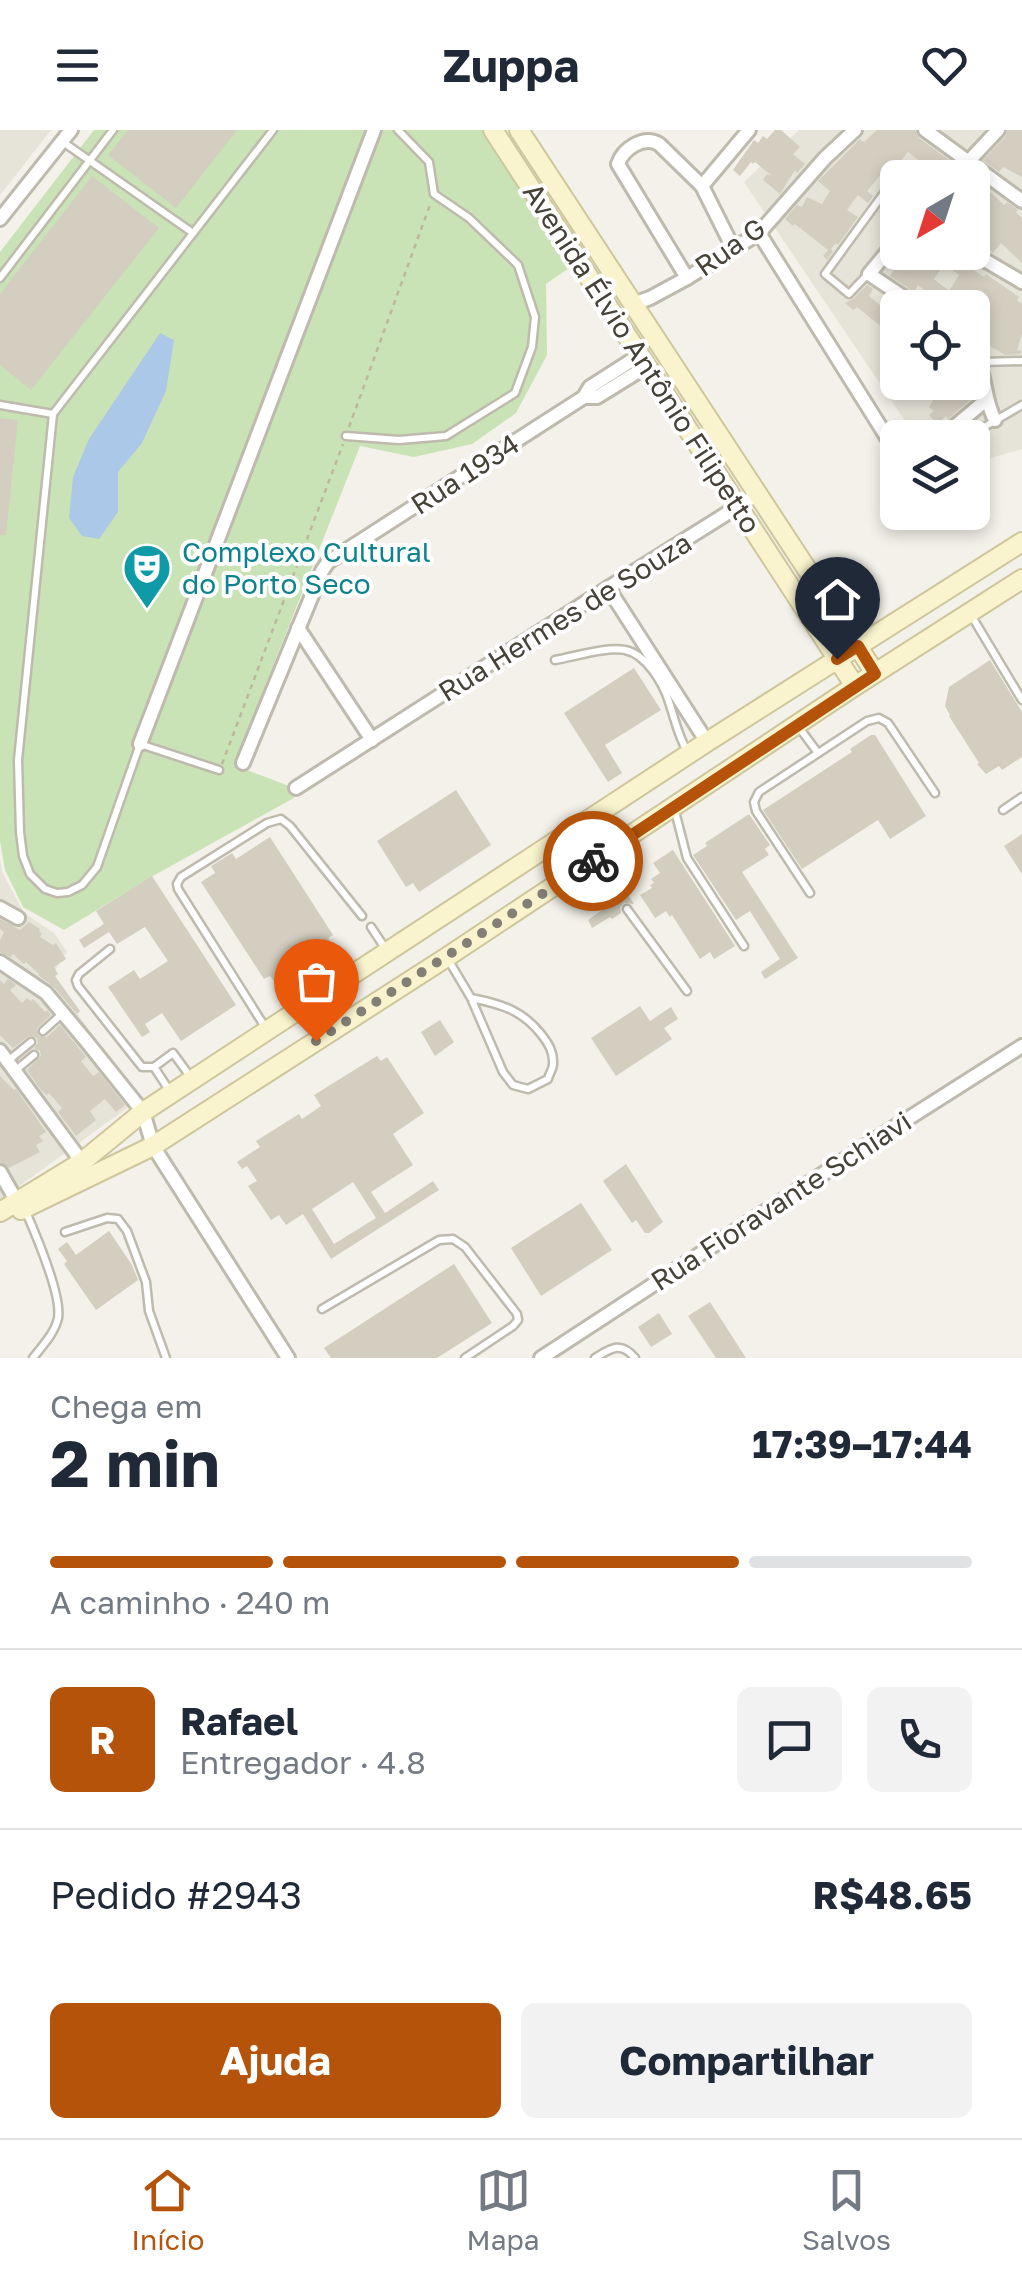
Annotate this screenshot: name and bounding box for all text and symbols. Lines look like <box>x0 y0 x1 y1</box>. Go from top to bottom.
icon: menu <box>50 38 105 93</box>
text: Zuppa <box>443 38 579 92</box>
icon: heart <box>917 38 972 93</box>
north arrow <box>880 160 990 270</box>
map controls <box>880 160 990 530</box>
street label: Avenida Élvio Antônio Filipetto <box>517 176 768 539</box>
street label: Rua G <box>688 211 771 282</box>
button: locate <box>880 290 990 400</box>
button: layers <box>880 420 990 530</box>
street label: Rua 1934 <box>404 426 525 521</box>
street label: Rua Hermes de Souza <box>432 525 697 708</box>
place label: Complexo Cultural do Porto Seco <box>182 535 431 600</box>
theatre icon: Complexo Cultural do Porto Seco <box>121 542 173 610</box>
pin <box>795 557 880 660</box>
icon: home <box>810 572 865 627</box>
courier <box>543 811 643 911</box>
icon: bike <box>566 834 621 889</box>
pin <box>274 939 359 1042</box>
icon: bag <box>289 954 344 1009</box>
street label: Rua Fioravante Schiavi <box>644 1104 917 1297</box>
text: Chega em <box>50 1387 203 1425</box>
text: 17:39–17:44 <box>752 1421 972 1466</box>
text: 2 min <box>50 1423 220 1501</box>
text: A caminho · 240 m <box>50 1583 330 1621</box>
button: chat <box>737 1687 842 1792</box>
button: phone <box>867 1687 972 1792</box>
text: Rafael <box>180 1698 298 1743</box>
text: R <box>89 1717 116 1762</box>
text: Entregador · 4.8 <box>180 1743 426 1781</box>
text: Pedido #2943 <box>50 1872 302 1917</box>
text: R$48.65 <box>813 1872 972 1917</box>
button: Ajuda <box>50 2003 501 2118</box>
button: Compartilhar <box>521 2003 972 2118</box>
tab: Início <box>131 2163 204 2256</box>
tab: Mapa <box>467 2163 540 2256</box>
tab: Salvos <box>802 2163 891 2256</box>

